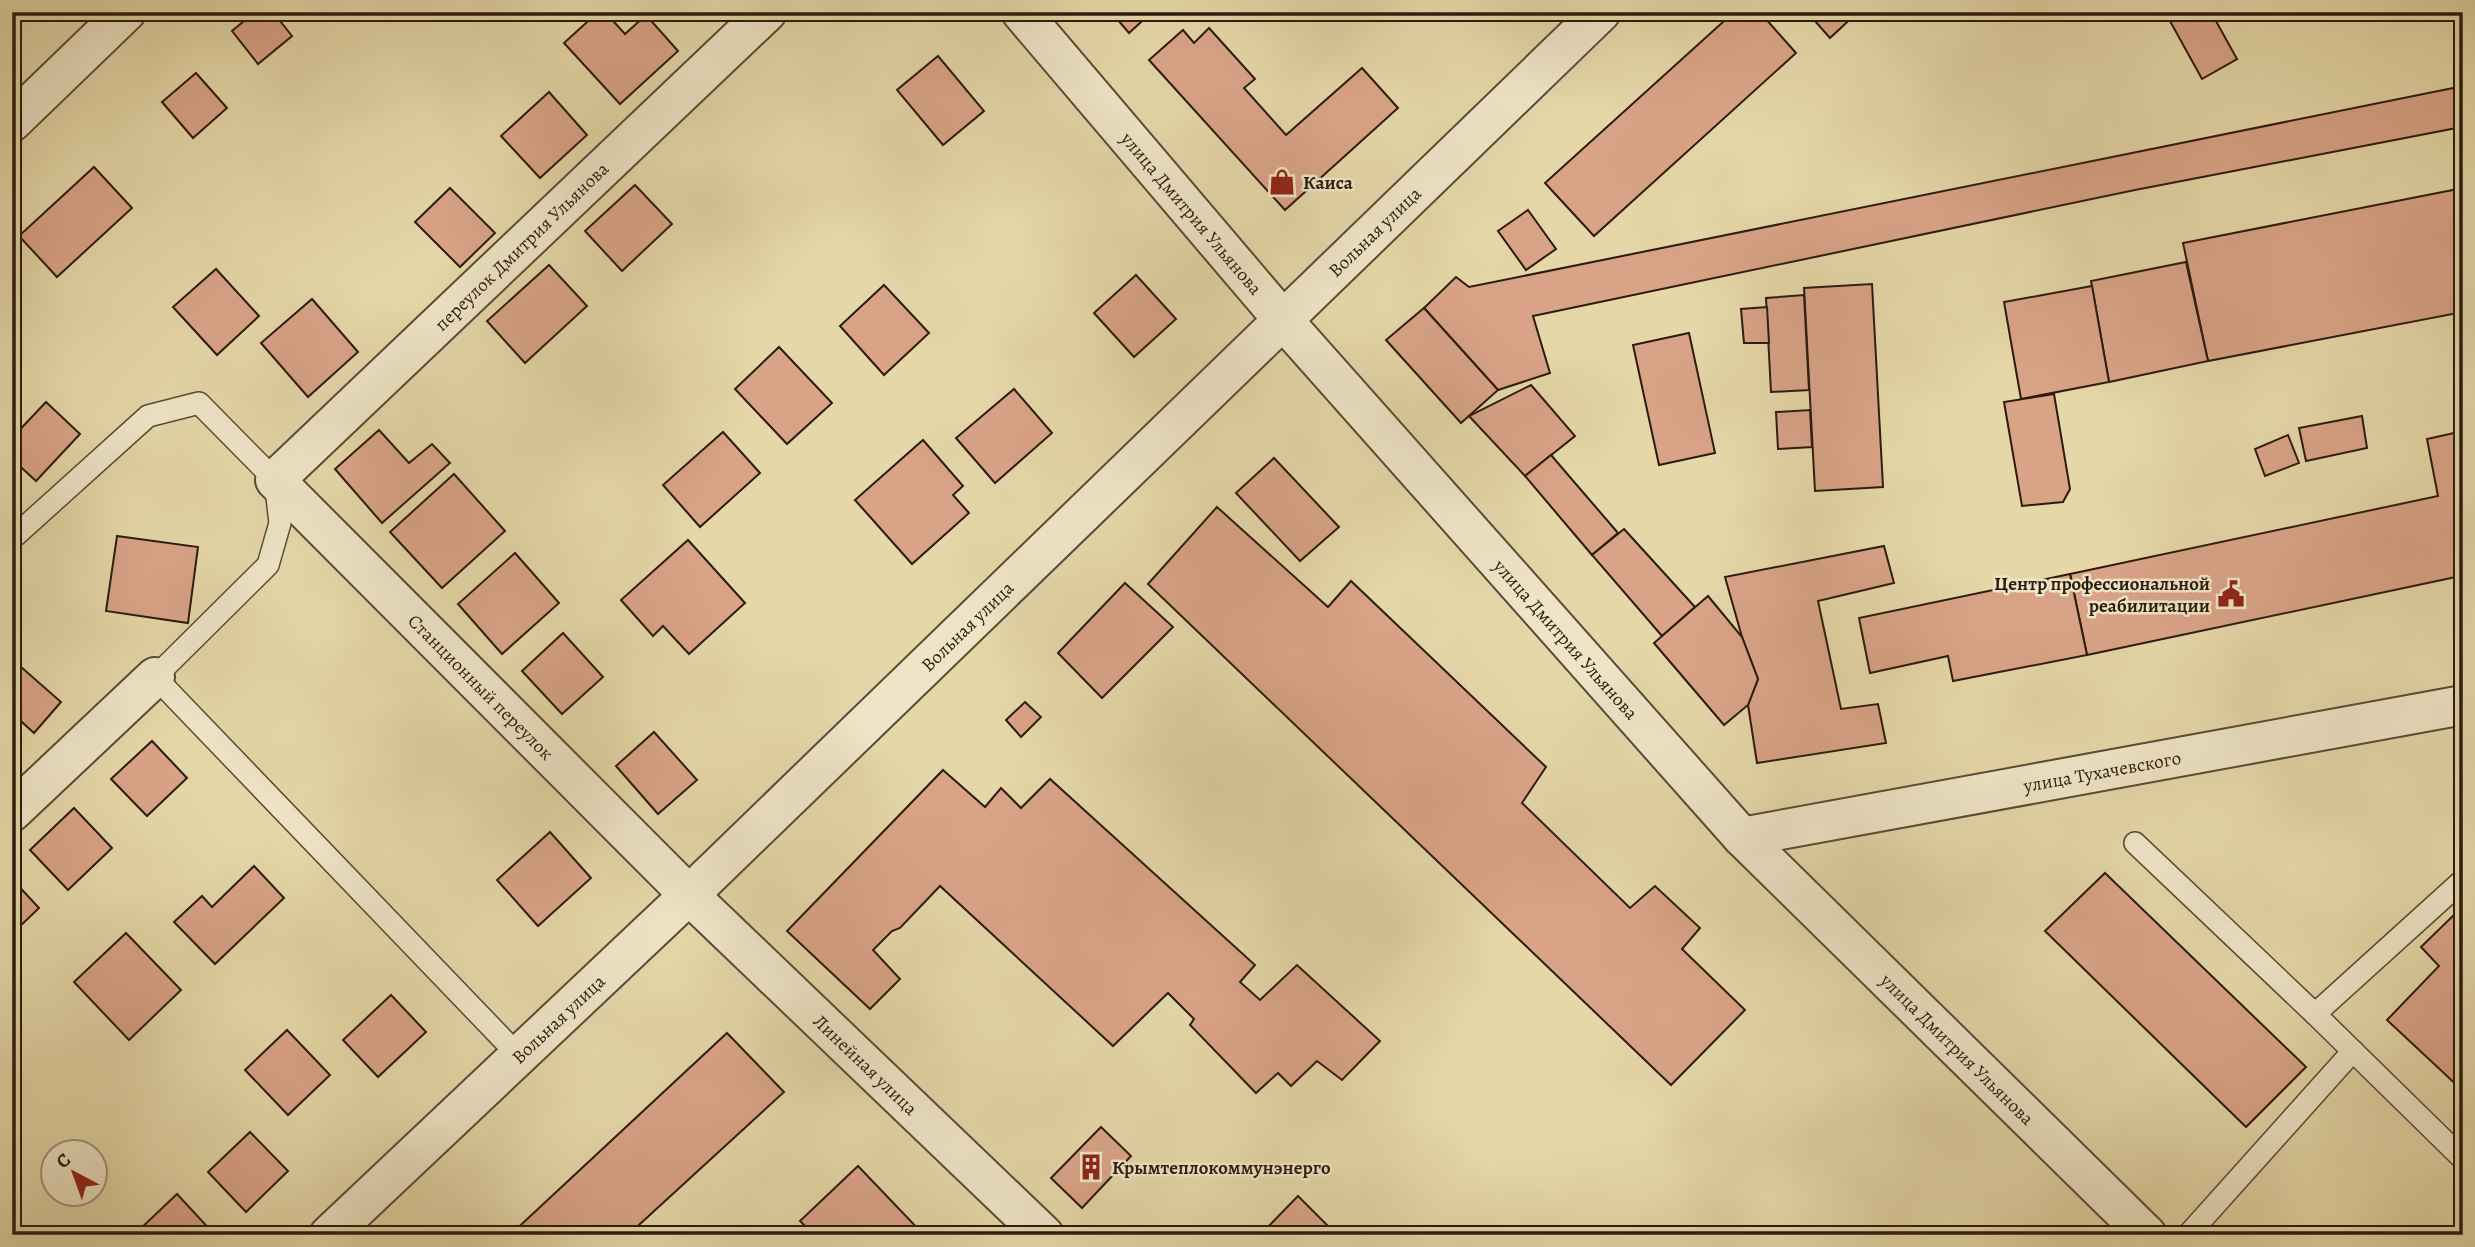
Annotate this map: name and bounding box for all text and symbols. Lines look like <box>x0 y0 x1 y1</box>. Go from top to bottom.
street label: улица Дмитрия Ульянова <box>1114 126 1268 301</box>
street label: переулок Дмитрия Ульянова <box>429 156 615 337</box>
shop icon: Каиса <box>1267 167 1297 197</box>
place label: Каиса <box>1303 170 1354 196</box>
street label: Вольная улица <box>1323 181 1427 283</box>
street label: улица Дмитрия Ульянова <box>1487 553 1644 726</box>
place label: Центр профессиональной реабилитации <box>1994 571 2210 619</box>
street label: Вольная улица <box>915 575 1020 678</box>
public building icon: Центр профессиональной реабилитации <box>2216 579 2246 609</box>
street label: Станционный переулок <box>402 609 559 766</box>
street label: улица Тухачевского <box>2020 745 2183 799</box>
street label: улица Дмитрия Ульянова <box>1874 967 2040 1131</box>
street label: Вольная улица <box>506 969 611 1070</box>
street label: Линейная улица <box>807 1009 923 1121</box>
north arrow <box>38 1138 108 1208</box>
text: С <box>51 1147 76 1175</box>
building icon: Крымтеплокоммунэнерго <box>1076 1152 1106 1182</box>
place label: Крымтеплокоммунэнерго <box>1112 1155 1331 1181</box>

